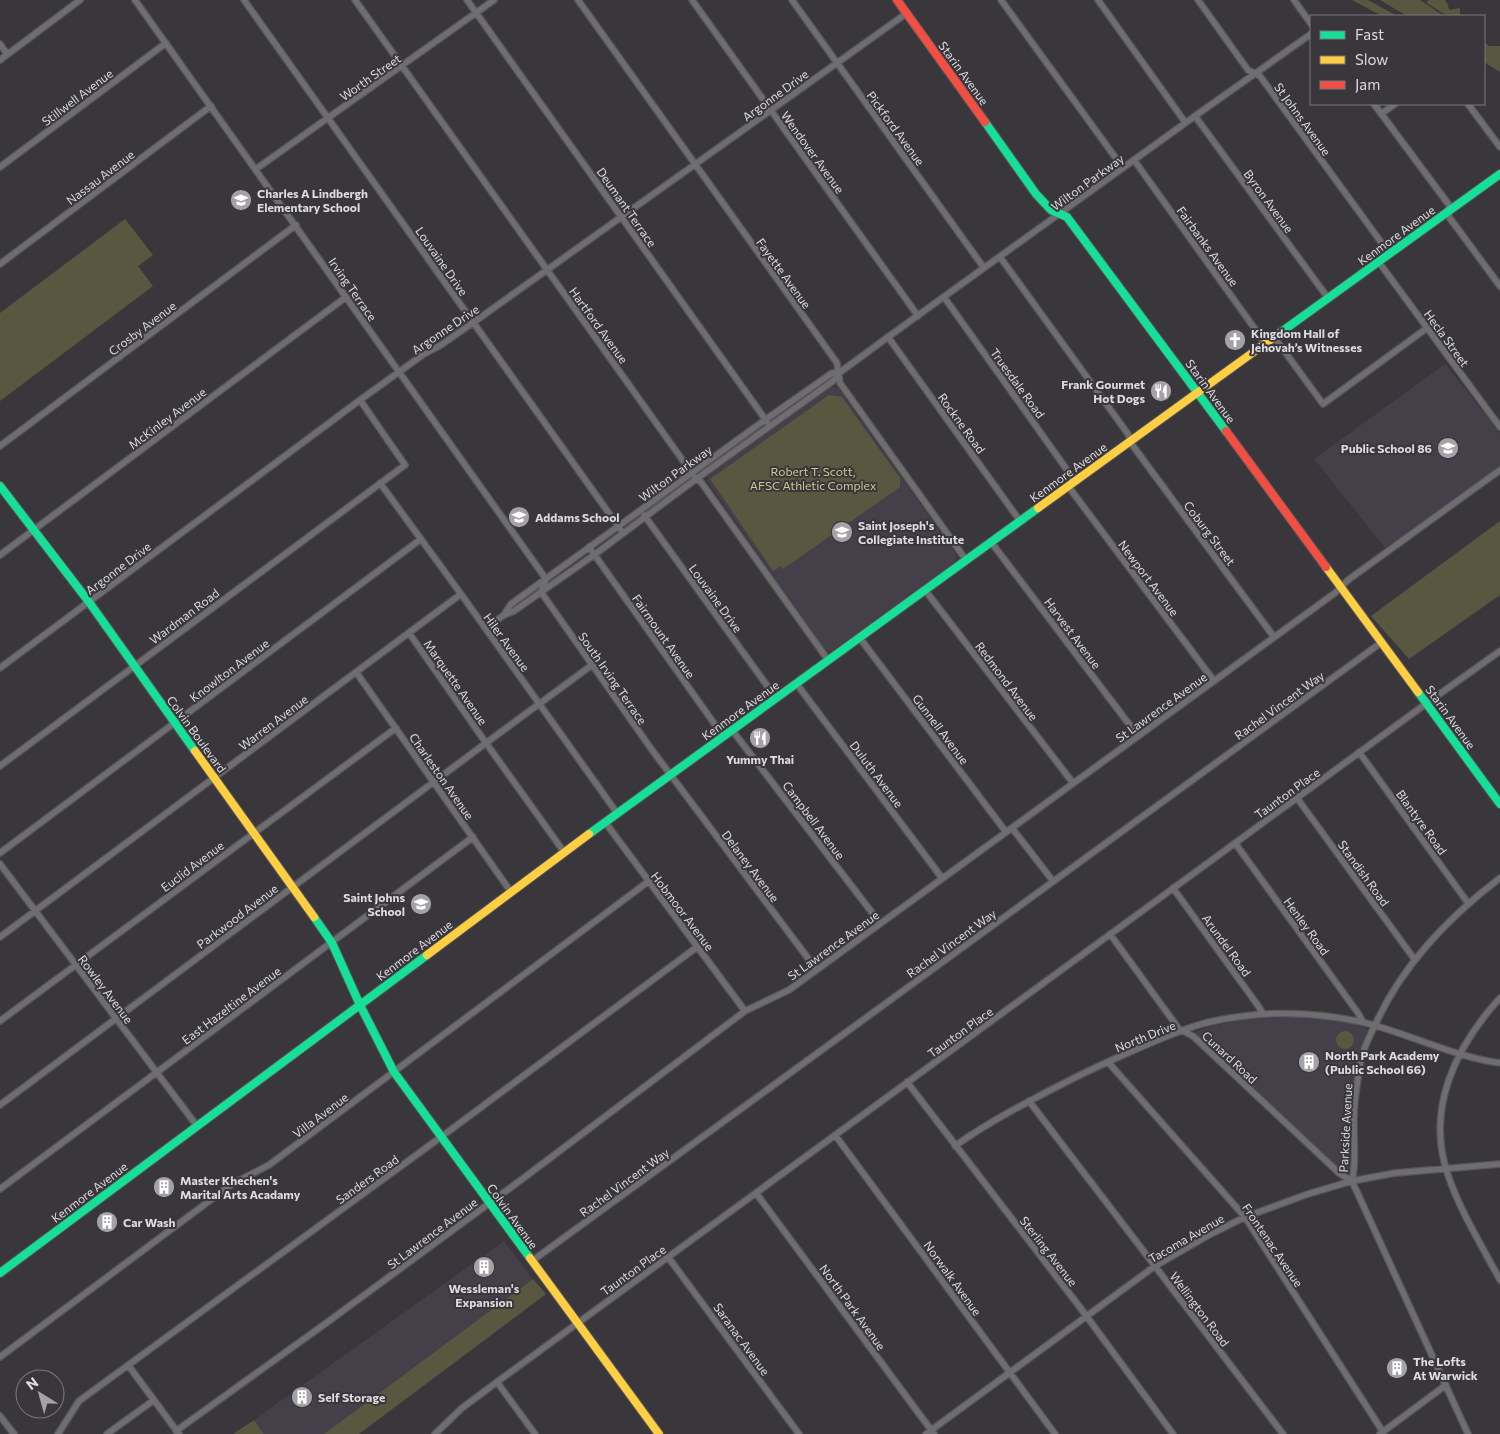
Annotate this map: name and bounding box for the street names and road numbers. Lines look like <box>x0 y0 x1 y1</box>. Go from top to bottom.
street label: Starin Avenue <box>936 38 992 108</box>
street label: Worth Street <box>337 51 403 103</box>
street label: Stillwell Avenue <box>39 66 115 128</box>
street label: Argonne Drive <box>739 66 811 124</box>
street label: St Johns Avenue <box>1271 80 1334 159</box>
street label: Pickford Avenue <box>864 88 928 168</box>
street label: Wendover Avenue <box>779 108 847 196</box>
street label: Nassau Avenue <box>63 147 137 207</box>
street label: Wilton Parkway <box>1048 151 1126 213</box>
street label: Deumant Terrace <box>594 165 660 249</box>
street label: Byron Avenue <box>1241 167 1297 235</box>
street label: Kenmore Avenue <box>1355 202 1437 268</box>
street label: Fairbanks Avenue <box>1174 203 1242 289</box>
street label: Louvaine Drive <box>413 224 471 298</box>
street label: Fayette Avenue <box>754 235 814 311</box>
street label: Irving Terrace <box>326 255 380 323</box>
street label: Hartford Avenue <box>567 284 631 366</box>
street label: Crosby Avenue <box>106 298 178 358</box>
street label: Argonne Drive <box>409 301 481 357</box>
street label: Hecla Street <box>1422 307 1472 369</box>
street label: Truesdale Road <box>988 345 1048 421</box>
street label: Starin Avenue <box>1183 356 1239 426</box>
street label: McKinley Avenue <box>126 384 208 452</box>
street label: Rockne Road <box>936 390 989 456</box>
street label: Kenmore Avenue <box>1027 439 1109 505</box>
street label: Wilton Parkway <box>636 442 714 504</box>
street label: Coburg Street <box>1181 498 1239 568</box>
street label: Newport Avenue <box>1116 537 1182 619</box>
street label: Argonne Drive <box>83 539 153 597</box>
street label: Louvaine Drive <box>687 561 745 635</box>
street label: Wardman Road <box>147 585 222 647</box>
street label: Fairmount Avenue <box>630 591 698 681</box>
street label: Harvest Avenue <box>1042 595 1104 671</box>
street label: Hiler Avenue <box>481 610 533 674</box>
street label: South Irving Terrace <box>576 629 650 727</box>
street label: Knowlton Avenue <box>187 636 271 704</box>
street label: Marquette Avenue <box>421 637 491 727</box>
street label: Redmond Avenue <box>973 639 1041 723</box>
street label: Rachel Vincent Way <box>1231 668 1327 742</box>
street label: St Lawrence Avenue <box>1113 669 1209 745</box>
street label: Kenmore Avenue <box>699 677 781 743</box>
street label: Starin Avenue <box>1423 682 1479 752</box>
street label: Gunnell Avenue <box>910 691 972 767</box>
street label: Warren Avenue <box>236 692 310 752</box>
street label: Colvin Boulevard <box>164 693 230 775</box>
street label: Charleston Avenue <box>407 730 477 822</box>
street label: Duluth Avenue <box>848 738 906 810</box>
street label: Taunton Place <box>1252 765 1322 821</box>
street label: Campbell Avenue <box>780 778 848 862</box>
street label: Blantyre Road <box>1394 787 1450 857</box>
street label: Delaney Avenue <box>720 827 782 905</box>
street label: Standish Road <box>1336 837 1393 909</box>
street label: Euclid Avenue <box>158 838 226 894</box>
street label: Hobmoor Avenue <box>649 869 717 953</box>
street label: Parkwood Avenue <box>194 881 280 951</box>
street label: Henley Road <box>1281 894 1333 958</box>
street label: Rachel Vincent Way <box>903 906 999 980</box>
street label: St Lawrence Avenue <box>785 907 881 983</box>
street label: Arundel Road <box>1200 911 1254 979</box>
street label: Kenmore Avenue <box>373 917 455 983</box>
street label: Rowley Avenue <box>76 952 136 1026</box>
street label: East Hazeltine Avenue <box>179 963 283 1047</box>
street label: Taunton Place <box>925 1004 995 1060</box>
street label: North Drive <box>1113 1018 1177 1054</box>
street label: Cunard Road <box>1200 1028 1260 1086</box>
street label: Parkside Avenue <box>1336 1083 1354 1173</box>
street label: Villa Avenue <box>289 1090 351 1140</box>
street label: Rachel Vincent Way <box>576 1145 672 1219</box>
street label: Sanders Road <box>333 1152 401 1206</box>
street label: Kenmore Avenue <box>48 1159 130 1225</box>
street label: Colvin Avenue <box>485 1181 541 1251</box>
street label: St Lawrence Avenue <box>384 1195 480 1271</box>
street label: Frontenac Avenue <box>1240 1201 1306 1289</box>
street label: Tacoma Avenue <box>1146 1211 1226 1265</box>
street label: Sterling Avenue <box>1017 1213 1081 1289</box>
street label: Norwalk Avenue <box>921 1238 985 1318</box>
street label: Taunton Place <box>598 1242 668 1298</box>
street label: North Park Avenue <box>817 1261 889 1353</box>
street label: Wellington Road <box>1167 1269 1233 1349</box>
street label: Saranac Avenue <box>711 1300 773 1378</box>

